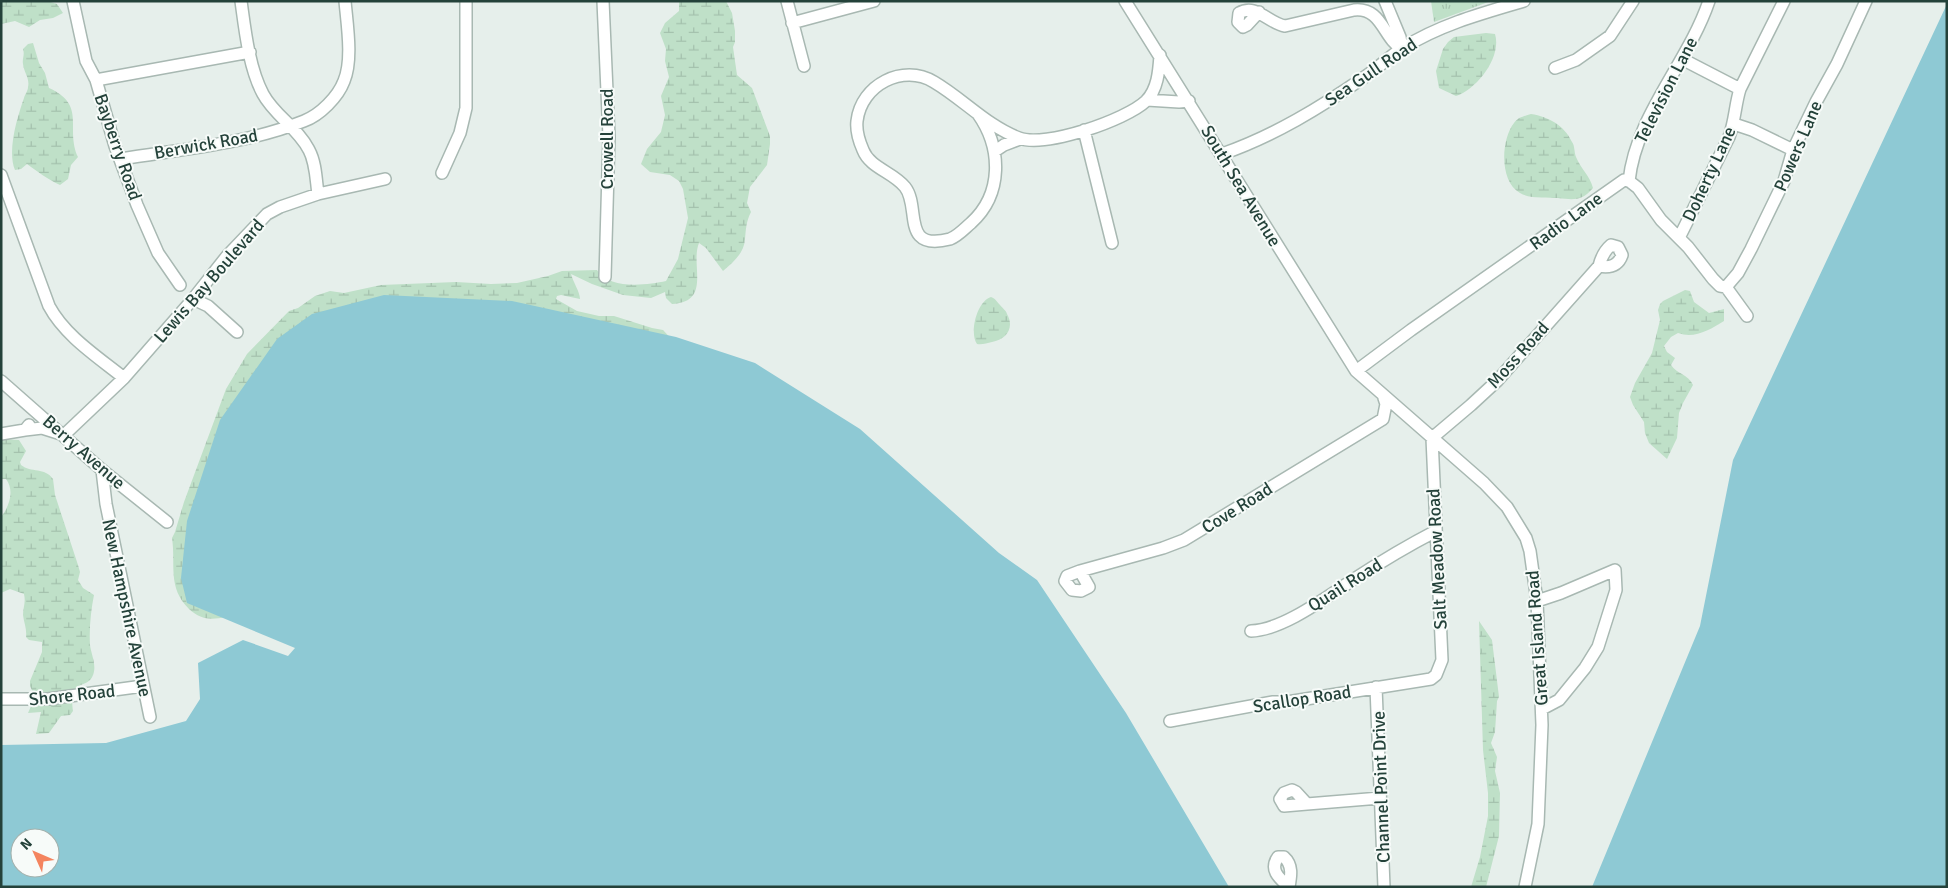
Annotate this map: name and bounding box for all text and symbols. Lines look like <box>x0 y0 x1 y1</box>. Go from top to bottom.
street label: Sea Gull Road <box>1321 33 1421 111</box>
street label: Television Lane <box>1630 33 1702 147</box>
street label: Crowell Road <box>596 89 618 190</box>
street label: Bayberry Road <box>89 91 147 203</box>
street label: Powers Lane <box>1769 97 1827 195</box>
street label: South Sea Avenue <box>1196 121 1286 251</box>
street label: Doherty Lane <box>1677 123 1741 225</box>
street label: Berwick Road <box>152 124 260 164</box>
street label: Radio Lane <box>1525 187 1607 255</box>
street label: Lewis Bay Boulevard <box>149 214 269 348</box>
street label: Moss Road <box>1482 317 1554 393</box>
street label: Berry Avenue <box>38 410 130 494</box>
street label: Cove Road <box>1198 478 1276 538</box>
street label: Salt Meadow Road <box>1422 488 1452 630</box>
street label: New Hampshire Avenue <box>97 517 157 699</box>
street label: Quail Road <box>1304 554 1386 616</box>
street label: Great Island Road <box>1521 570 1553 706</box>
street label: Shore Road <box>28 680 116 710</box>
street label: Scallop Road <box>1251 680 1353 718</box>
street label: Channel Point Drive <box>1367 711 1395 863</box>
north arrow <box>10 828 60 878</box>
text: N <box>17 835 36 854</box>

